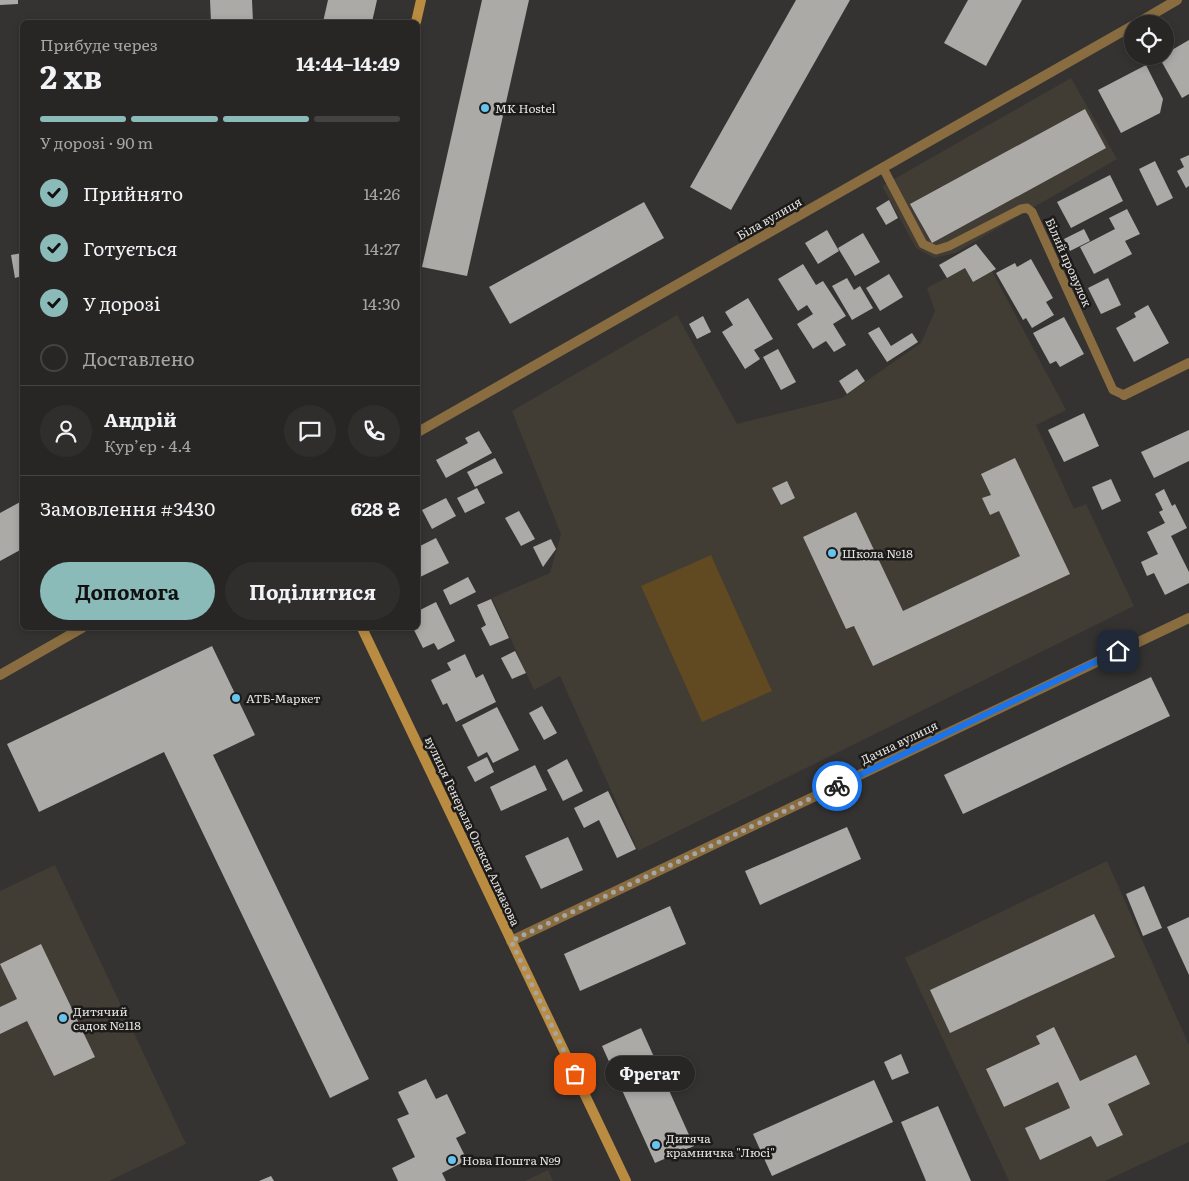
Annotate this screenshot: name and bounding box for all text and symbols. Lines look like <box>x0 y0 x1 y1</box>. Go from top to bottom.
map controls <box>1124 15 1174 65</box>
button: locate <box>1124 15 1174 65</box>
text: Прибуде через <box>40 32 158 56</box>
text: 14:44–14:49 <box>296 49 400 77</box>
text: 2 хв <box>40 51 102 99</box>
place label: MK Hostel <box>495 99 555 117</box>
marker: MK Hostel <box>479 102 491 114</box>
text: У дорозі · 90 m <box>40 130 153 154</box>
icon: check <box>40 179 68 207</box>
text: Прийнято <box>83 179 183 207</box>
text: 14:26 <box>363 181 400 205</box>
street label: Біла вулиця <box>733 192 805 244</box>
street label: Білий провулок <box>1041 215 1097 309</box>
icon: check <box>40 234 68 262</box>
text: Готується <box>83 234 178 262</box>
text: 14:27 <box>364 236 400 260</box>
icon: check <box>40 289 68 317</box>
text: У дорозі <box>83 289 160 317</box>
text: 14:30 <box>362 291 400 315</box>
text: Доставлено <box>83 344 195 372</box>
button: person <box>40 405 92 457</box>
text: Андрій <box>104 405 177 433</box>
button: chat <box>284 405 336 457</box>
button: phone <box>348 405 400 457</box>
text: Кур’єр · 4.4 <box>104 433 191 457</box>
text: Замовлення #3430 <box>40 494 215 522</box>
text: 628 ₴ <box>351 494 400 522</box>
place label: Школа №18 <box>842 544 913 562</box>
marker: Школа №18 <box>826 547 838 559</box>
button: Допомога <box>40 562 215 620</box>
button: Поділитися <box>225 562 400 620</box>
pin <box>1097 630 1139 672</box>
icon: home <box>1104 637 1132 665</box>
place label: АТБ-Маркет <box>246 689 320 707</box>
marker: АТБ-Маркет <box>230 692 242 704</box>
street label: Дачна вулиця <box>857 716 941 768</box>
street label: вулиця Генерала Олекси Алмазова <box>421 733 525 929</box>
courier <box>812 761 862 811</box>
icon: bike <box>823 772 851 800</box>
place label: Дитячий садок №118 <box>73 1002 141 1034</box>
marker: Дитячий садок №118 <box>57 1012 69 1024</box>
pin <box>554 1053 596 1095</box>
callout: Фрегат <box>605 1056 695 1092</box>
icon: bag <box>561 1060 589 1088</box>
text: Фрегат <box>620 1061 680 1085</box>
place label: Дитяча крамничка "Люсі" <box>666 1129 775 1161</box>
marker: Дитяча крамничка "Люсі" <box>650 1139 662 1151</box>
place label: Нова Пошта №9 <box>462 1151 561 1169</box>
marker: Нова Пошта №9 <box>446 1154 458 1166</box>

